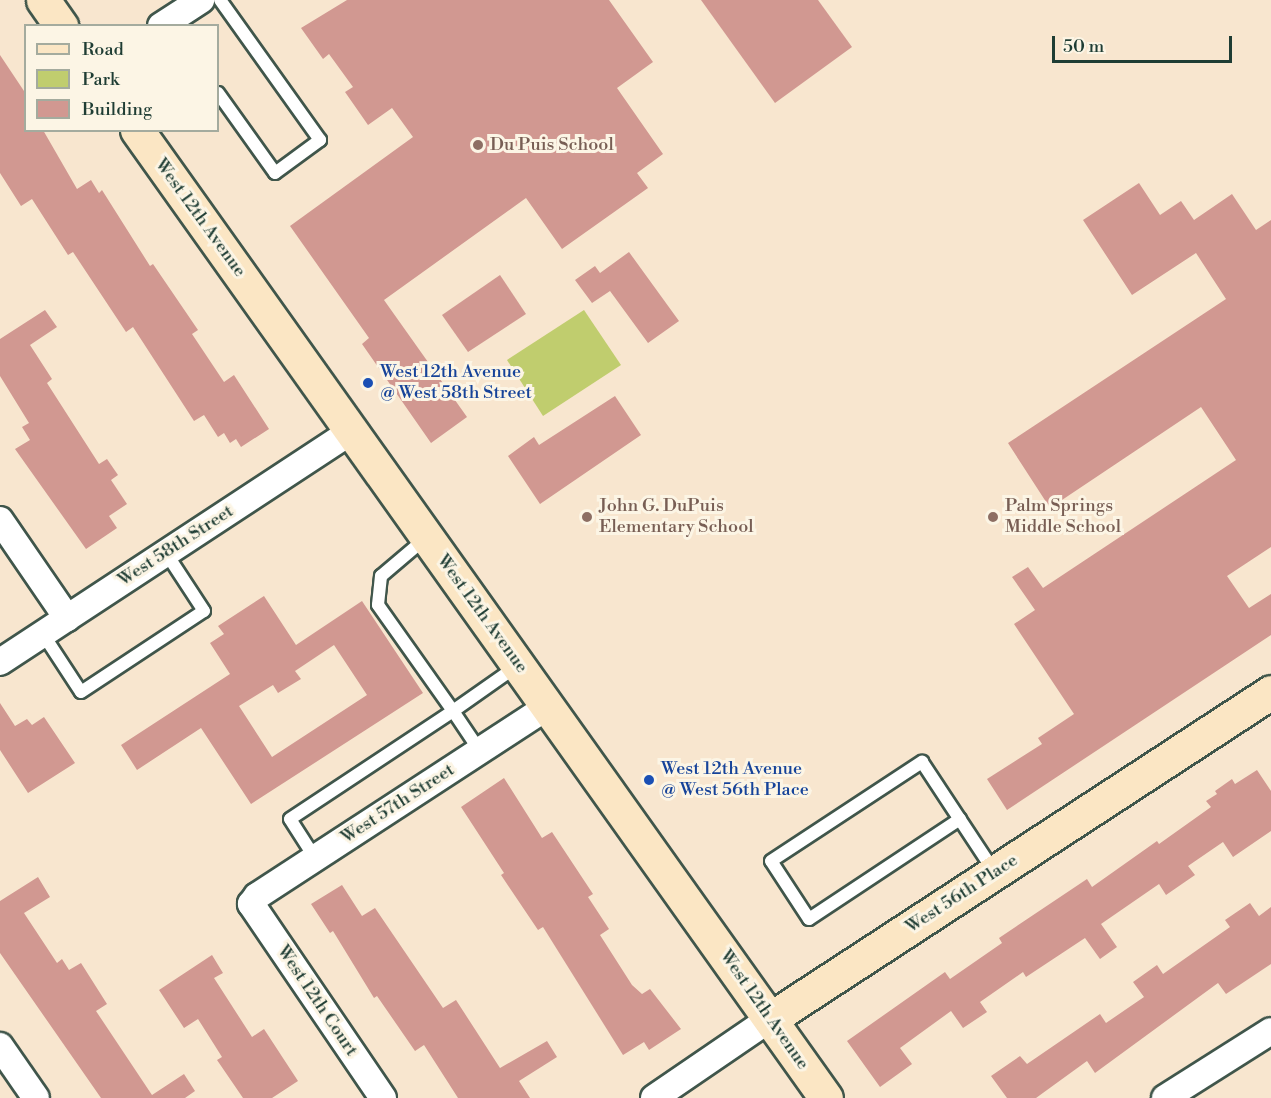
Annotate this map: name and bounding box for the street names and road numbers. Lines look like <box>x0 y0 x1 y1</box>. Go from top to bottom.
street label: West 12th Avenue <box>150 155 250 281</box>
street label: West 58th Street <box>114 501 238 591</box>
street label: West 12th Avenue <box>432 551 532 677</box>
street label: West 57th Street <box>337 759 459 849</box>
street label: West 56th Place <box>902 850 1022 938</box>
street label: West 12th Court <box>272 941 362 1061</box>
street label: West 12th Avenue <box>715 946 813 1074</box>

